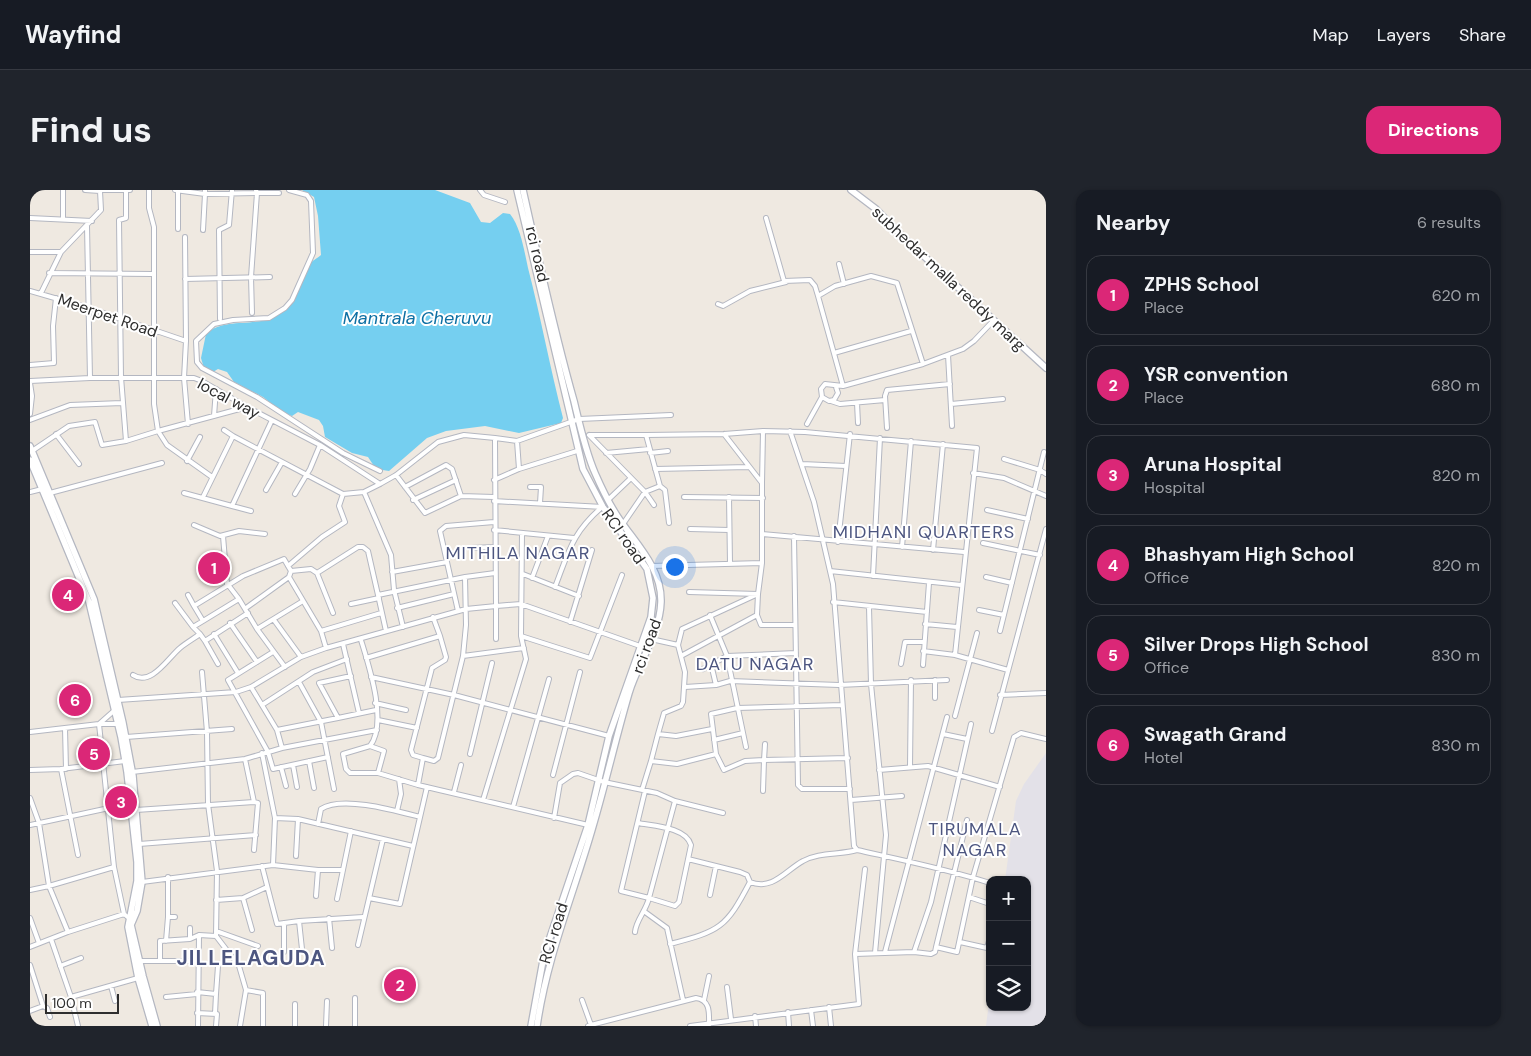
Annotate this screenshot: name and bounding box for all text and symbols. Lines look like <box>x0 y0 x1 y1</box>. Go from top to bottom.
text: Wayfind <box>25 19 121 50</box>
text: Map <box>1313 23 1349 47</box>
text: Layers <box>1377 23 1431 47</box>
text: Share <box>1459 23 1506 47</box>
button: Directions <box>1366 106 1501 154</box>
text: Find us <box>30 107 152 153</box>
street label: subhedar malla reddy marg <box>867 201 1030 355</box>
text: Nearby <box>1096 209 1170 237</box>
text: 6 results <box>1417 212 1481 233</box>
street label: rci road <box>521 224 554 284</box>
text: ZPHS School <box>1144 272 1259 297</box>
text: 1 <box>1110 285 1116 306</box>
text: 620 m <box>1432 285 1480 306</box>
street label: Meerpet Road <box>55 289 161 342</box>
text: Place <box>1144 297 1184 318</box>
water label: Mantrala Cheruvu <box>343 306 491 330</box>
text: YSR convention <box>1144 362 1288 387</box>
street label: local way <box>194 373 264 424</box>
text: 2 <box>1108 375 1118 396</box>
text: 680 m <box>1431 375 1480 396</box>
text: Place <box>1144 387 1184 408</box>
text: Aruna Hospital <box>1144 452 1282 477</box>
text: 3 <box>1108 465 1118 486</box>
text: 820 m <box>1432 465 1480 486</box>
text: Hospital <box>1144 477 1205 498</box>
street label: RCI road <box>597 505 650 568</box>
district label: MIDHANI QUARTERS <box>833 520 1015 544</box>
district label: MITHILA NAGAR <box>445 541 591 565</box>
text: Bhashyam High School <box>1144 542 1354 567</box>
pin: 1 <box>198 549 230 587</box>
your location <box>662 554 688 580</box>
text: 4 <box>1108 555 1118 576</box>
text: 820 m <box>1432 555 1480 576</box>
text: Office <box>1144 567 1189 588</box>
pin: 4 <box>52 576 84 614</box>
street label: rci road <box>627 616 666 676</box>
text: Silver Drops High School <box>1144 632 1369 657</box>
text: 5 <box>1108 645 1118 666</box>
text: 830 m <box>1431 645 1480 666</box>
district label: DATU NAGAR <box>696 652 814 676</box>
text: Office <box>1144 657 1189 678</box>
pin: 6 <box>59 681 91 719</box>
text: Swagath Grand <box>1144 722 1286 747</box>
pin: 5 <box>78 735 110 773</box>
text: 6 <box>1108 735 1118 756</box>
text: 830 m <box>1431 735 1480 756</box>
text: Hotel <box>1144 747 1183 768</box>
pin: 3 <box>105 783 137 821</box>
district label: TIRUMALA NAGAR <box>928 817 1022 862</box>
map controls <box>986 876 1031 1011</box>
button: + <box>986 876 1031 921</box>
street label: RCI road <box>534 900 573 966</box>
button: − <box>986 921 1031 966</box>
district label: JILLELAGUDA <box>176 944 326 972</box>
pin: 2 <box>384 966 416 1004</box>
button: layers <box>986 966 1031 1011</box>
scale bar <box>45 991 119 1014</box>
text: 100 m <box>52 994 92 1012</box>

